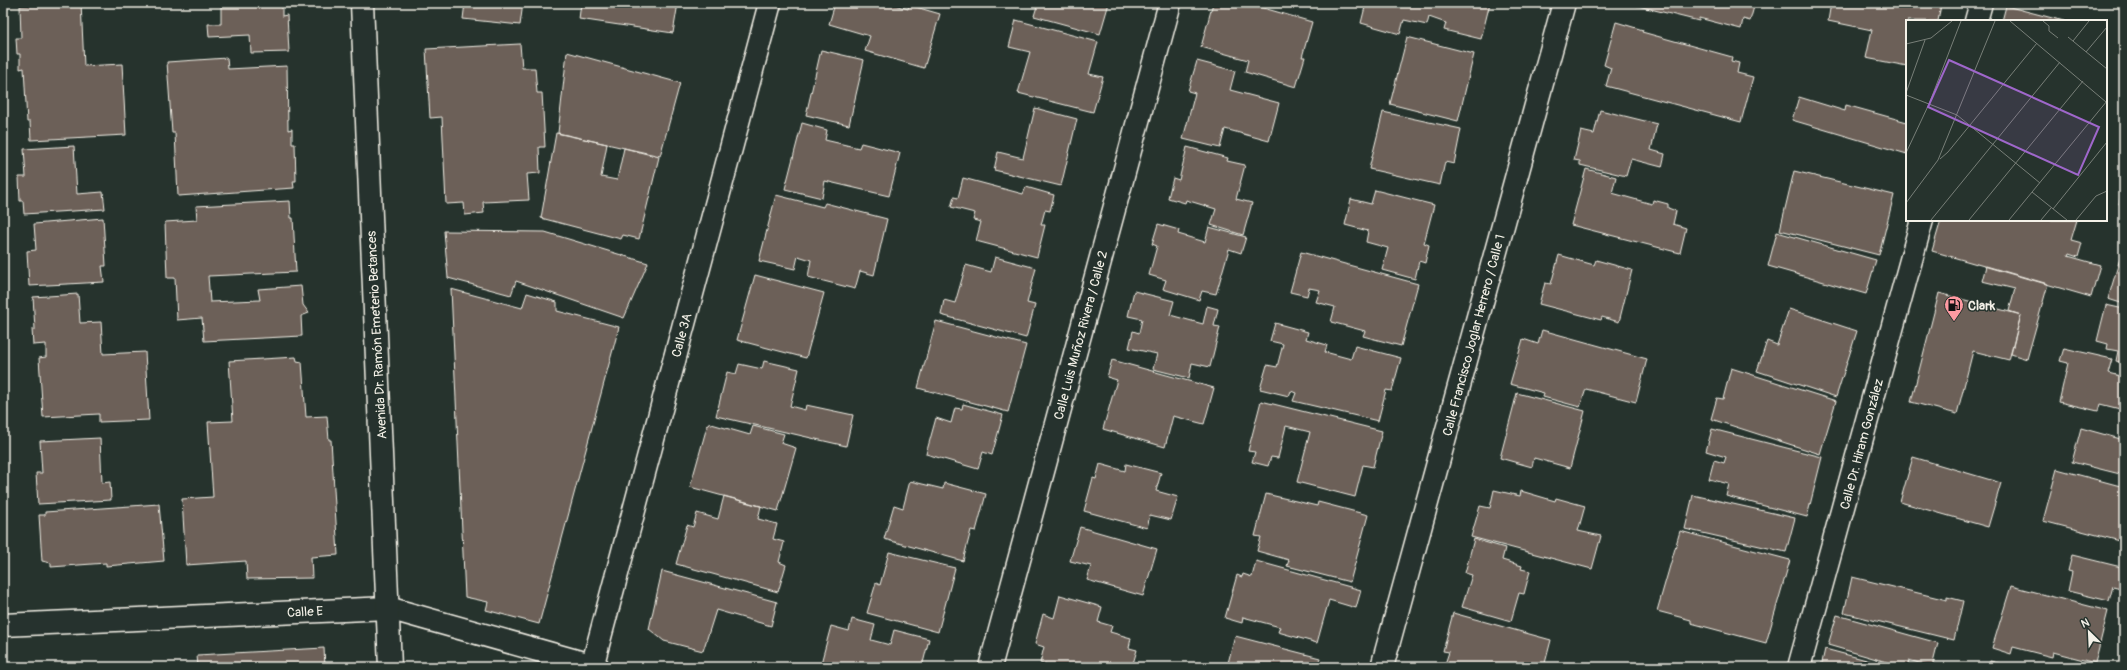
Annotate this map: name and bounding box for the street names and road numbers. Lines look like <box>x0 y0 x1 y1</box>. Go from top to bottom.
street label: Avenida Dr. Ramón Emeterio Betances <box>364 230 390 440</box>
street label: Calle Francisco Joglar Herrero / Calle 1 <box>1439 233 1509 438</box>
street label: Calle Luis Muñoz Rivera / Calle 2 <box>1051 249 1111 422</box>
street label: Calle 3A <box>668 311 696 359</box>
street label: Calle Dr. Hiram González <box>1837 377 1887 511</box>
street label: Calle E <box>287 603 324 621</box>

